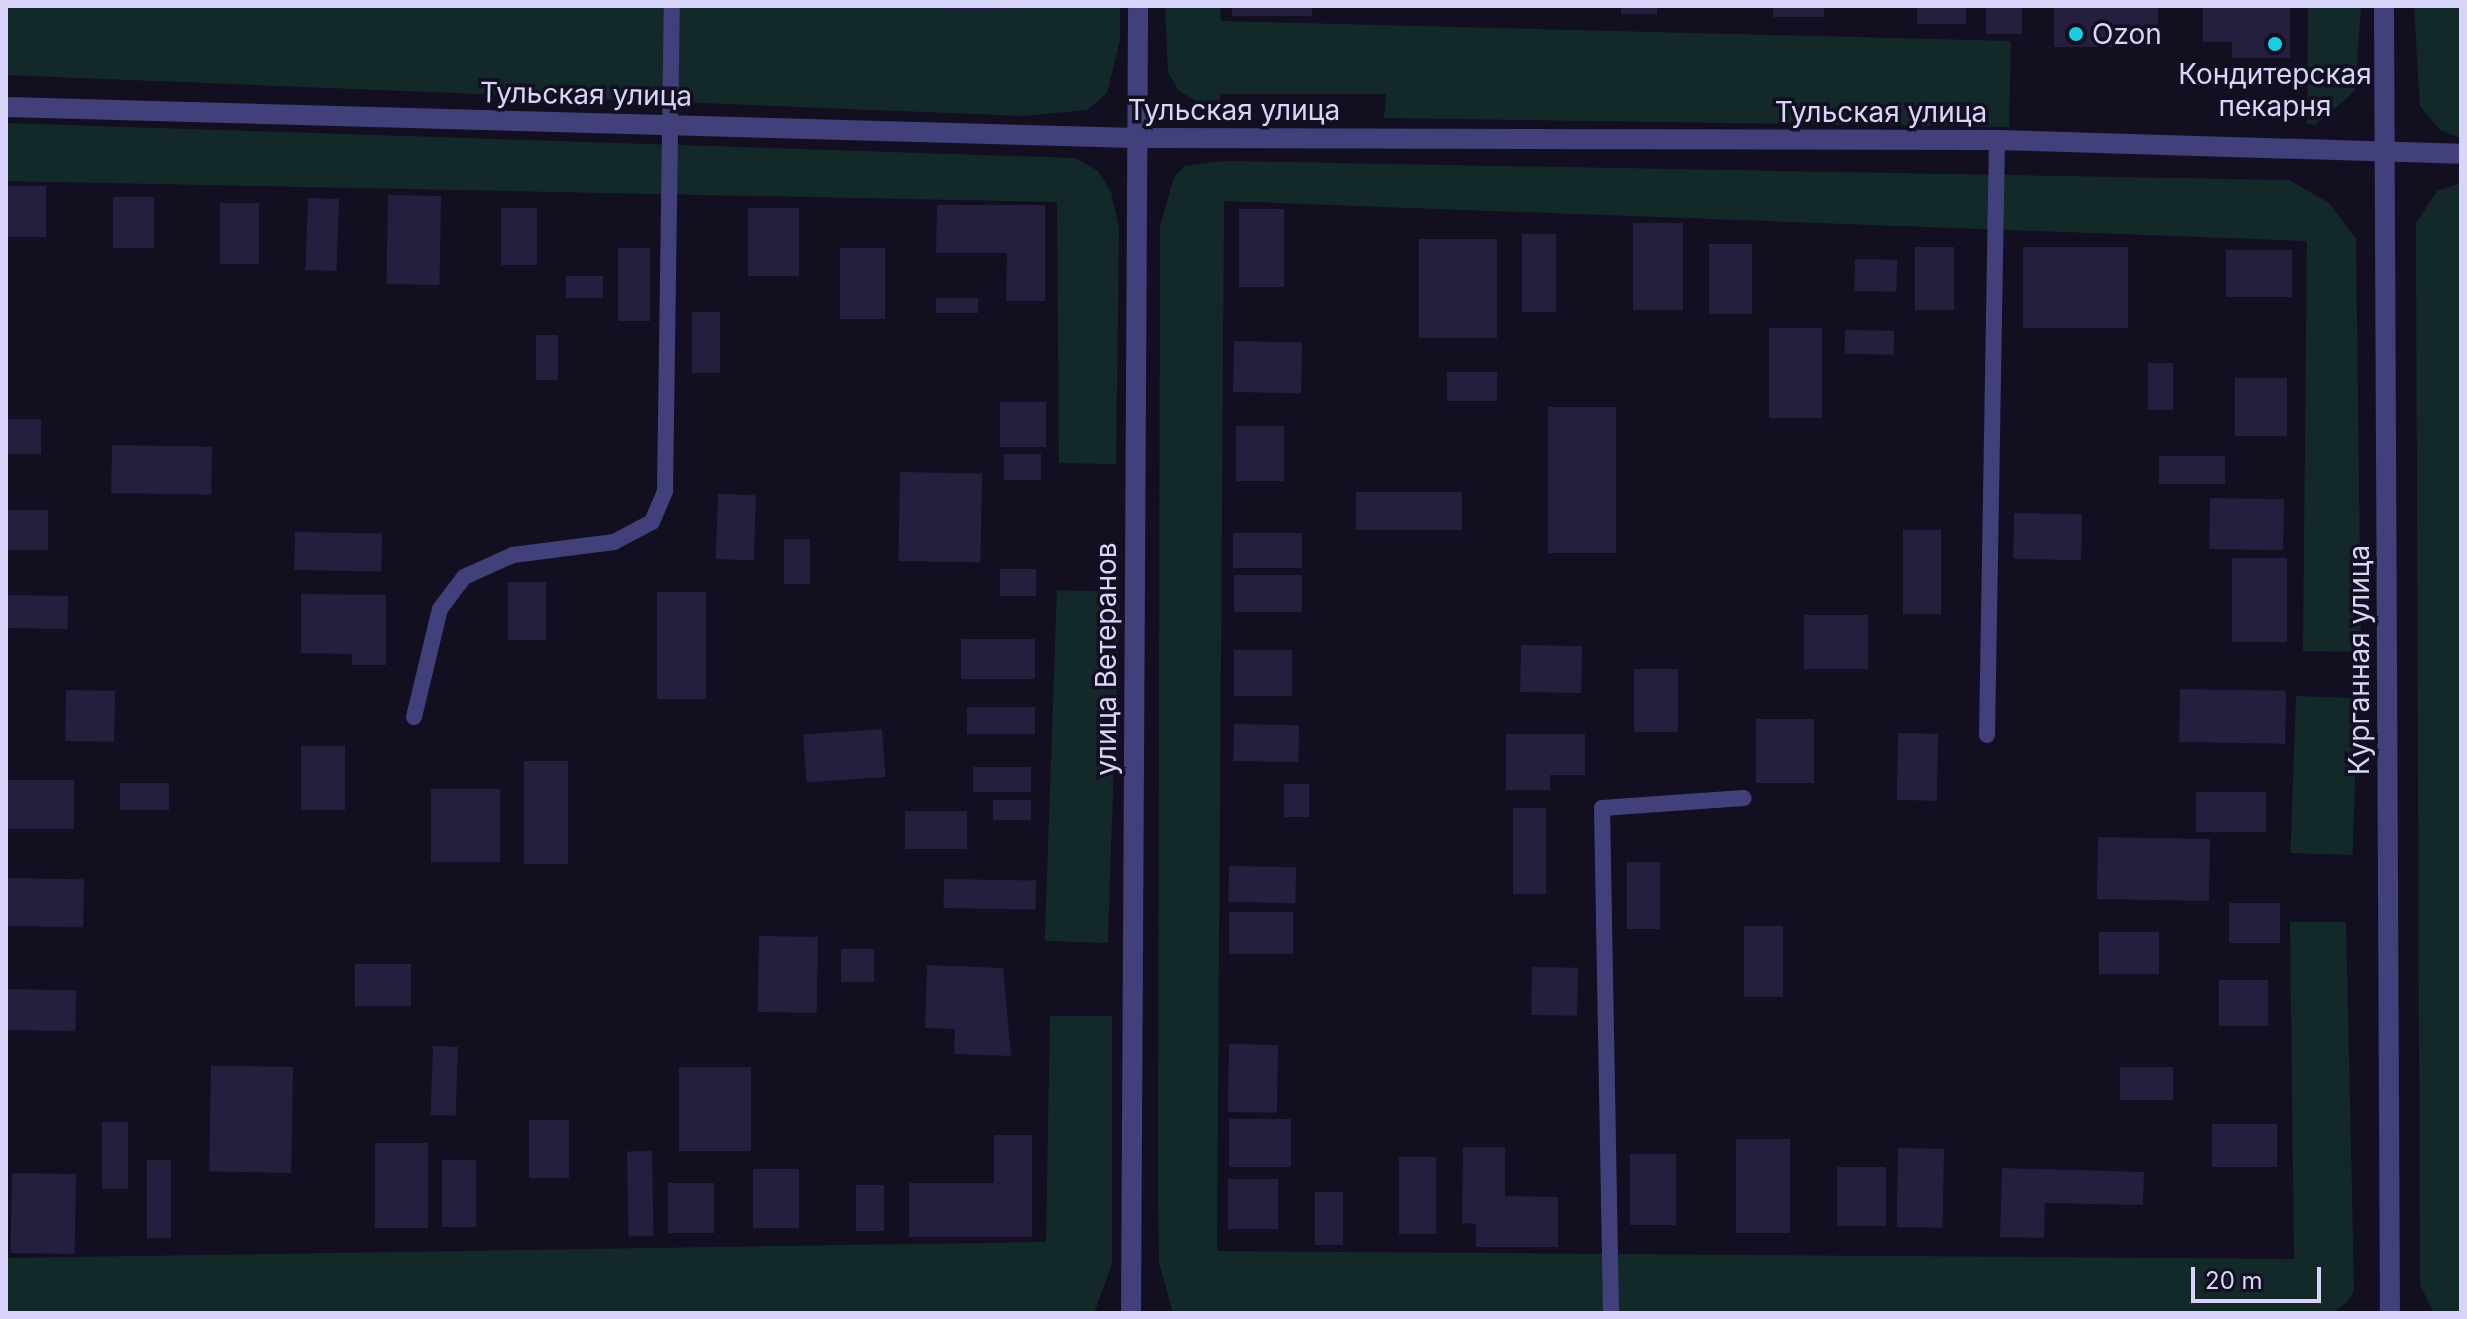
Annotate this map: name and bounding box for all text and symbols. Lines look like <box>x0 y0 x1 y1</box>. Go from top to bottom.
place label: Ozon <box>2092 17 2162 51</box>
marker: Ozon <box>2067 25 2085 43</box>
marker: Кондитерская пекарня <box>2266 35 2284 53</box>
place label: Кондитерская пекарня <box>2178 57 2372 123</box>
street label: Тульская улица <box>480 75 692 113</box>
street label: Тульская улица <box>1128 93 1340 127</box>
street label: Тульская улица <box>1775 95 1987 129</box>
street label: улица Ветеранов <box>1089 542 1123 776</box>
street label: Курганная улица <box>2342 545 2376 775</box>
scale bar <box>2195 1251 2325 1301</box>
text: 20 m <box>2205 1266 2263 1295</box>

